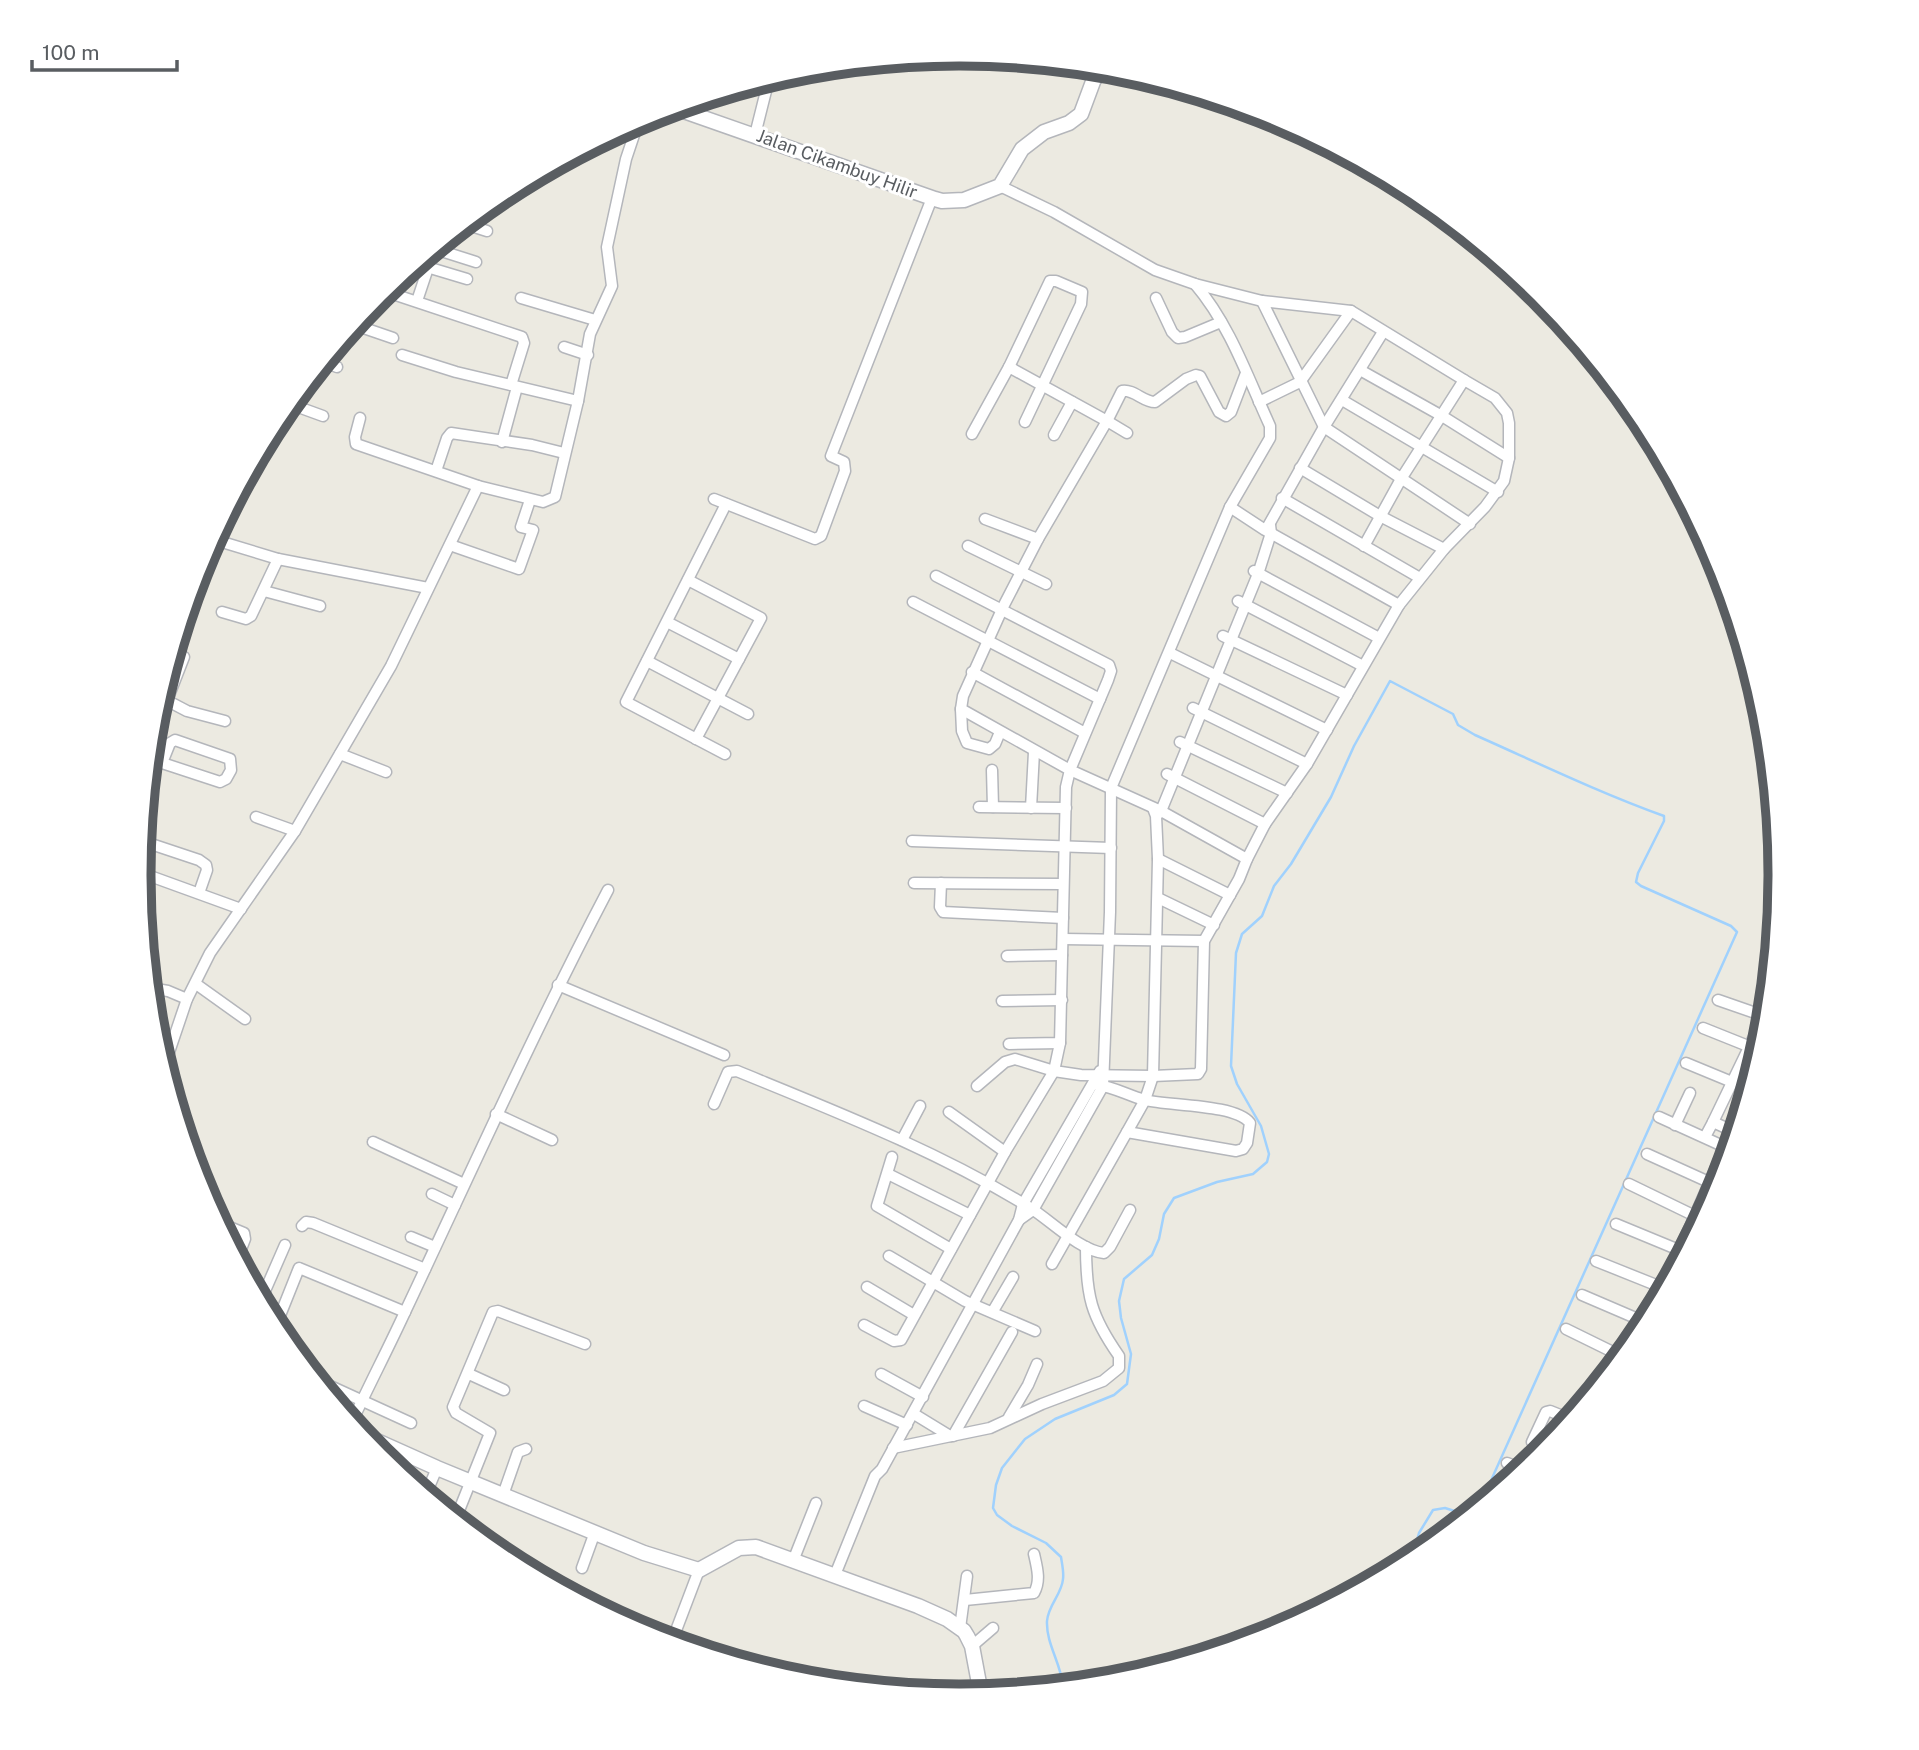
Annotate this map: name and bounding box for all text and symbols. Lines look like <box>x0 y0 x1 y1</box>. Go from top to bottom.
scale bar <box>32 28 177 72</box>
text: 100 m <box>42 40 99 65</box>
street label: Jalan Cikambuy Hilir <box>754 125 921 202</box>

